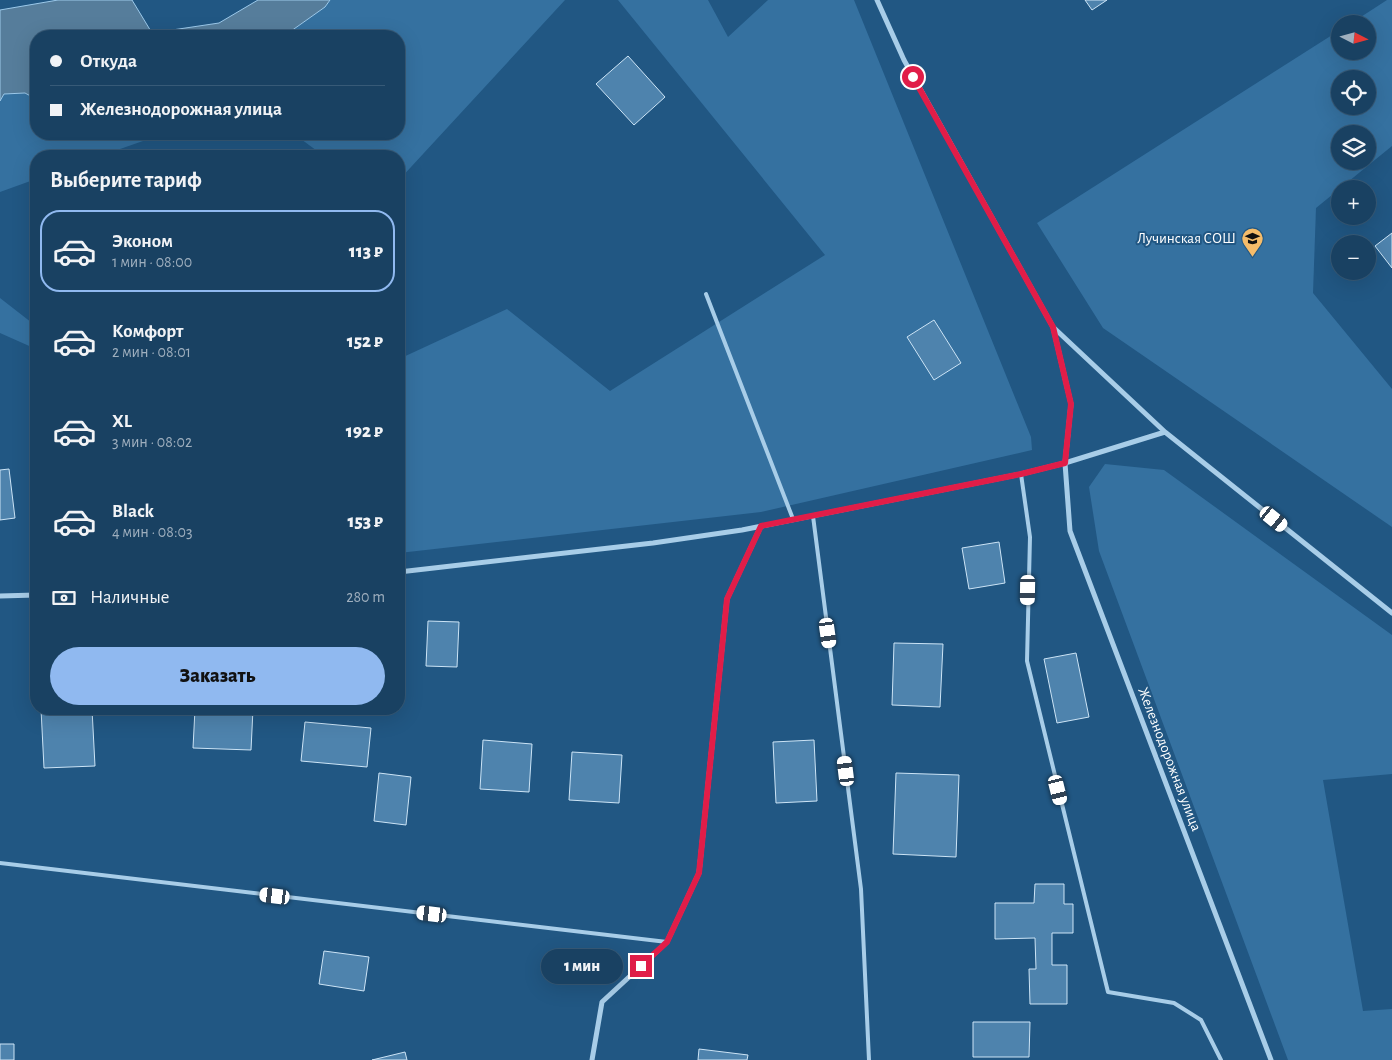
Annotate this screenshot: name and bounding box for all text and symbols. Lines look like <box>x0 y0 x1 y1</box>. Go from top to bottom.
north arrow <box>1331 15 1376 60</box>
map controls <box>1331 15 1376 280</box>
text: Откуда <box>80 52 137 71</box>
route start <box>902 66 924 88</box>
button: locate <box>1331 70 1376 115</box>
text: Железнодорожная улица <box>80 100 282 119</box>
button: layers <box>1331 125 1376 170</box>
text: Выберите тариф <box>50 169 202 191</box>
button: + <box>1331 180 1376 225</box>
school or university icon: Лучинская СОШ <box>1240 226 1264 257</box>
icon: car <box>52 229 97 274</box>
place label: Лучинская СОШ <box>1137 231 1236 246</box>
text: Эконом <box>112 232 173 251</box>
button: − <box>1331 235 1376 280</box>
text: 113 ₽ <box>349 242 383 261</box>
text: 1 мин · 08:00 <box>112 254 192 270</box>
icon: car <box>52 319 97 364</box>
text: Комфорт <box>112 322 183 341</box>
text: 152 ₽ <box>347 332 383 351</box>
text: 2 мин · 08:01 <box>112 344 191 360</box>
icon: car <box>52 409 97 454</box>
text: XL <box>112 412 132 431</box>
text: 192 ₽ <box>346 422 383 441</box>
text: 3 мин · 08:02 <box>112 434 192 450</box>
icon: car <box>52 499 97 544</box>
text: Black <box>112 502 154 521</box>
car <box>1257 504 1290 534</box>
text: 153 ₽ <box>347 512 383 531</box>
text: 4 мин · 08:03 <box>112 524 193 540</box>
car <box>1020 575 1035 605</box>
icon: cash <box>50 584 78 612</box>
text: Наличные <box>90 588 170 607</box>
text: 280 m <box>346 589 385 605</box>
car <box>818 617 837 649</box>
button: Заказать <box>50 647 385 705</box>
street label: Железнодорожная улица <box>1135 685 1204 833</box>
car <box>836 755 855 787</box>
car <box>1047 774 1068 806</box>
car <box>259 887 290 905</box>
car <box>416 905 447 923</box>
callout: 1 мин <box>541 948 624 984</box>
route end <box>630 955 652 977</box>
text: 1 мин <box>564 958 600 974</box>

